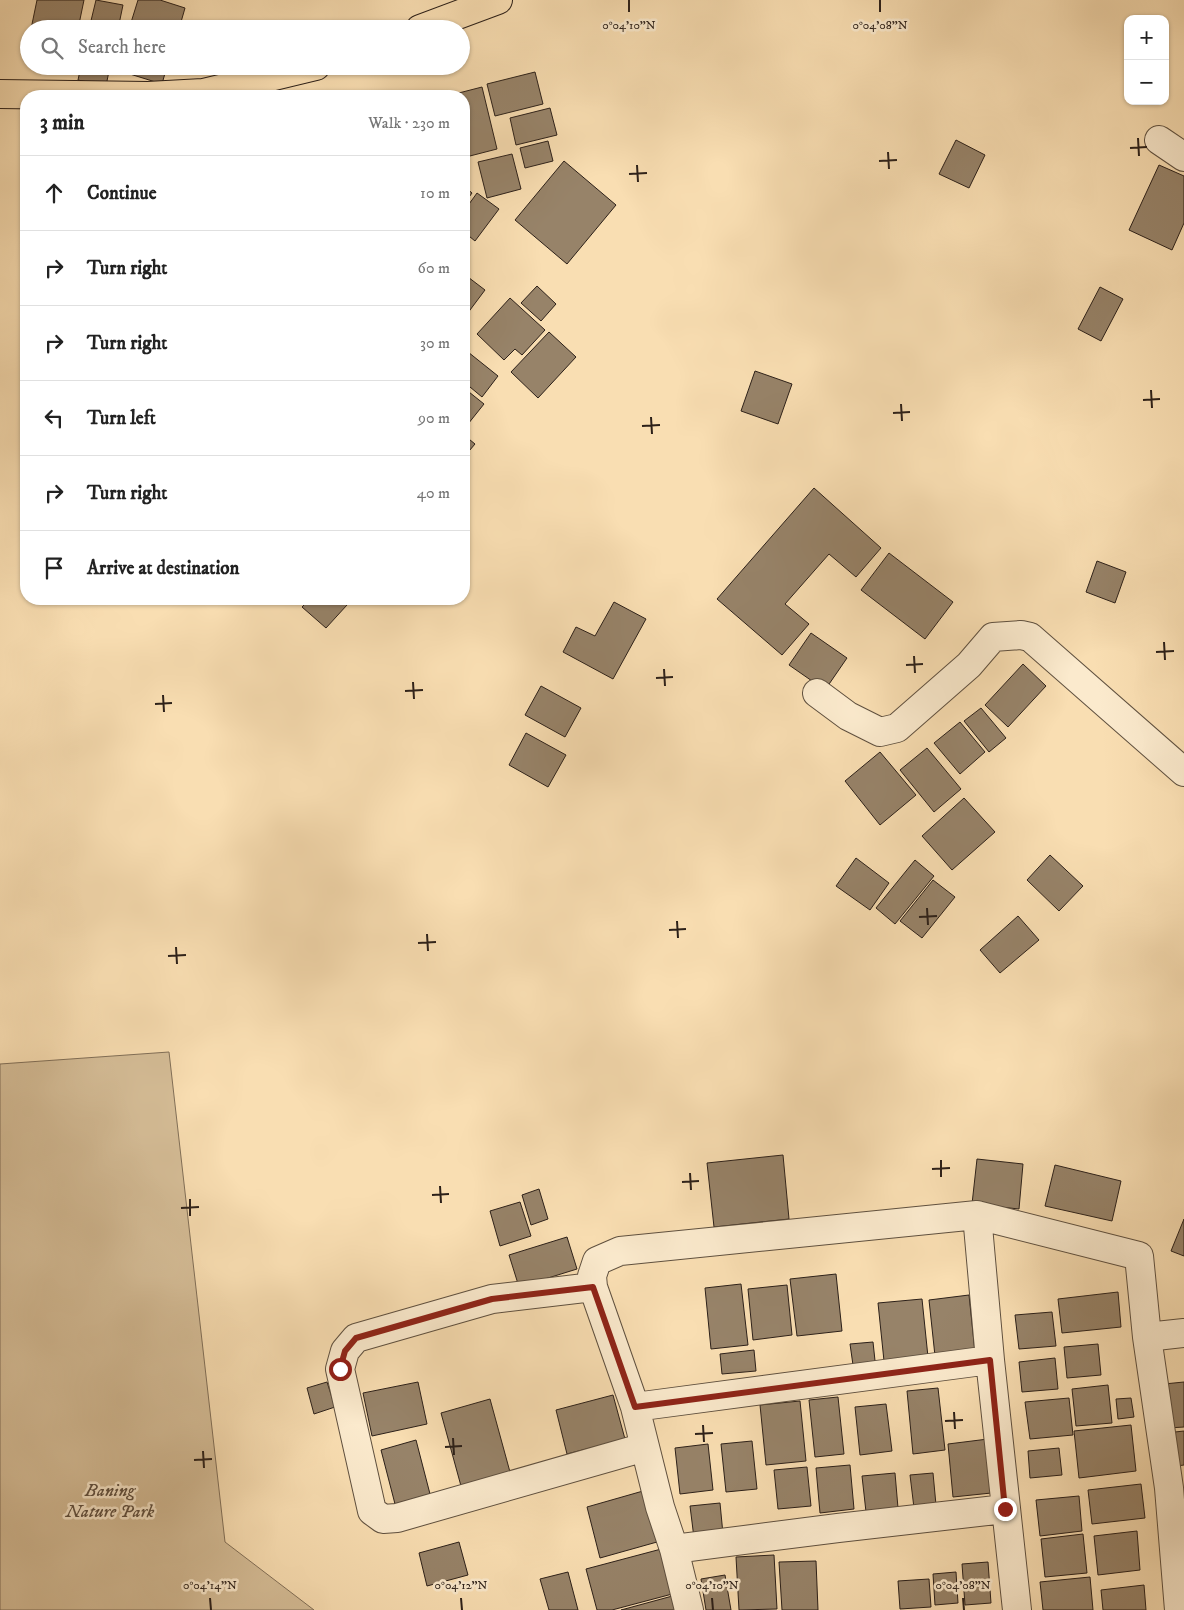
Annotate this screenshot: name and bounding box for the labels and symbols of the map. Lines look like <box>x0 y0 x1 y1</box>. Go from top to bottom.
text: 0°04'10"N <box>602 18 656 33</box>
text: 0°04'08"N <box>853 18 908 33</box>
route start <box>329 1358 352 1381</box>
park label: Baning Nature Park <box>65 1480 155 1523</box>
route end <box>994 1498 1017 1521</box>
text: 0°04'14"N <box>183 1578 237 1593</box>
text: 0°04'12"N <box>435 1578 488 1593</box>
text: 0°04'10"N <box>685 1578 739 1593</box>
text: 0°04'08"N <box>936 1578 991 1593</box>

